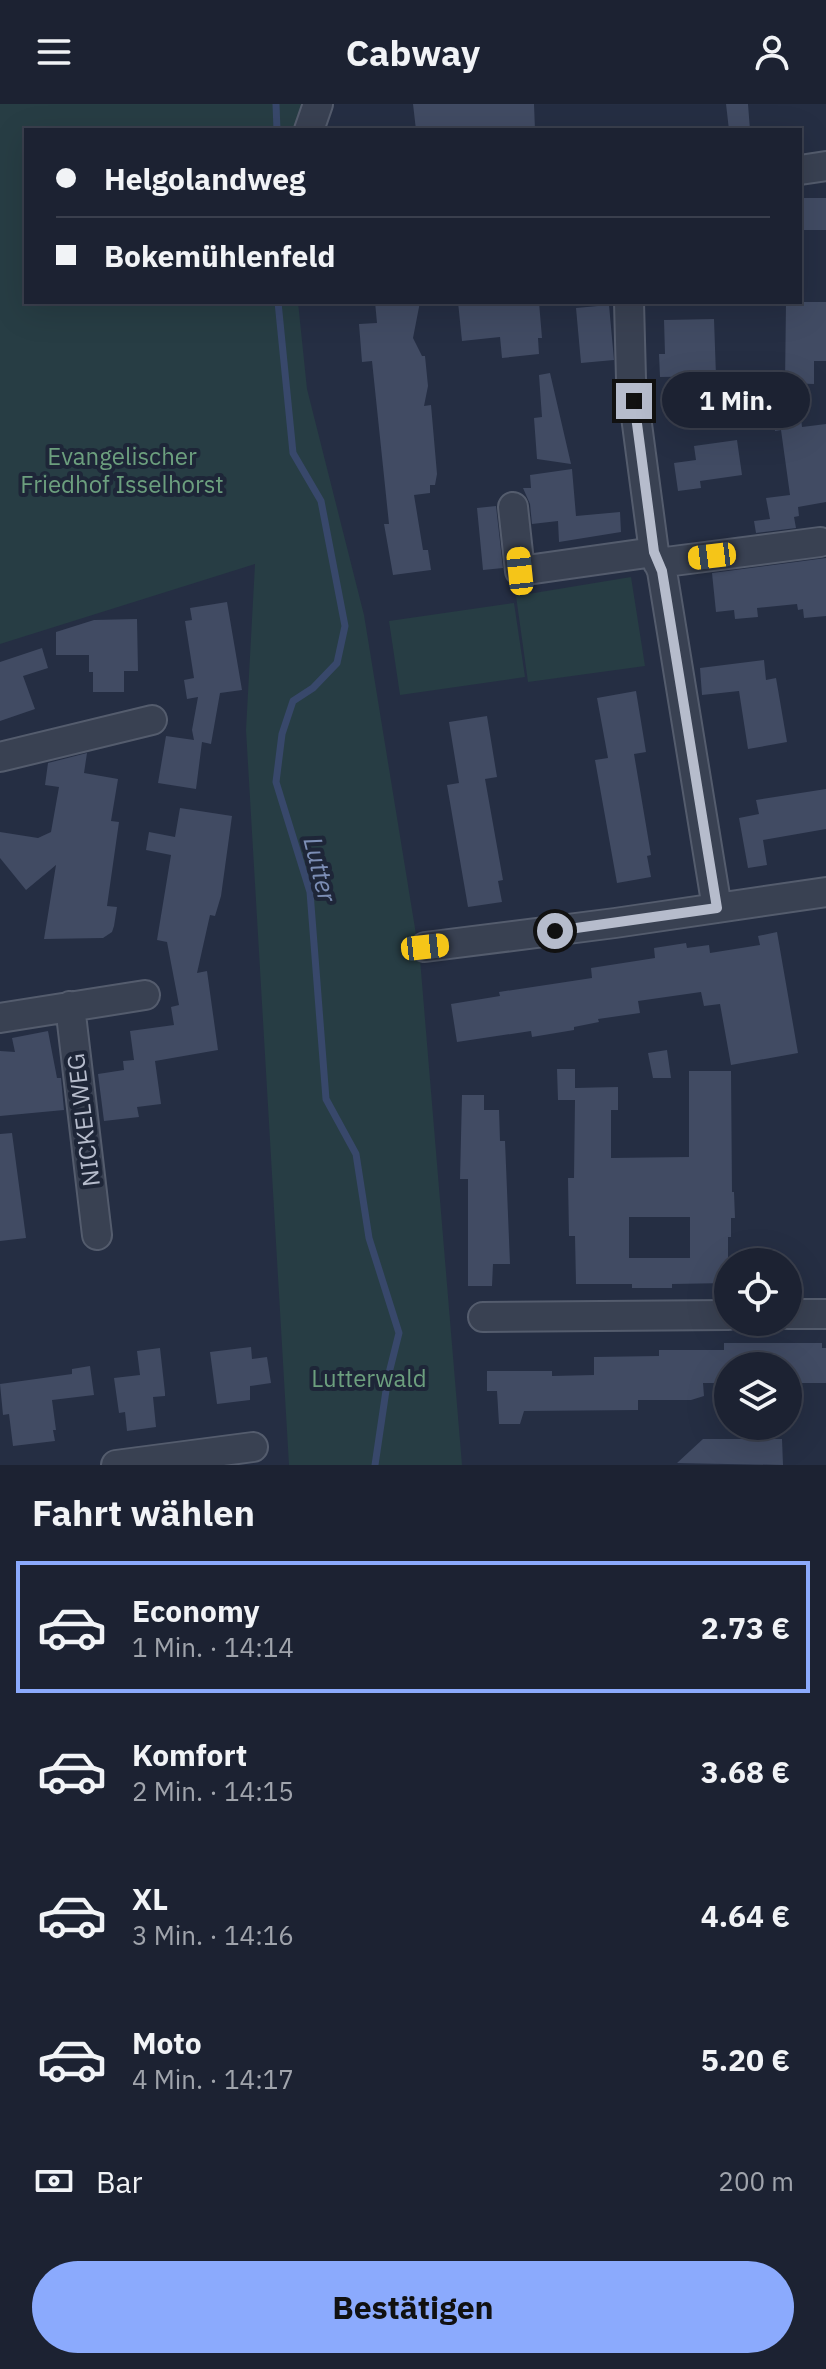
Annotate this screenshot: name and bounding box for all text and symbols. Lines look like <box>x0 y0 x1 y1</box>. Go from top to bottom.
text: Cabway <box>346 29 480 76</box>
icon: menu <box>32 30 76 74</box>
icon: person <box>750 30 794 74</box>
text: Helgolandweg <box>104 159 306 198</box>
text: Bokemühlenfeld <box>104 236 336 275</box>
callout: 1 Min. <box>662 373 810 429</box>
route end <box>616 383 652 419</box>
text: 1 Min. <box>699 383 773 417</box>
park label: Evangelischer Friedhof Isselhorst <box>20 440 224 500</box>
car <box>687 541 737 571</box>
car <box>506 546 534 596</box>
water label: Lutter <box>297 833 346 907</box>
route start <box>537 913 573 949</box>
car <box>400 933 450 961</box>
street label: NICKELWEG <box>59 1051 107 1189</box>
map controls <box>714 1248 802 1440</box>
button: locate <box>714 1248 802 1336</box>
button: layers <box>714 1352 802 1440</box>
park label: Lutterwald <box>311 1362 427 1394</box>
text: Fahrt wählen <box>32 1489 255 1536</box>
icon: car <box>36 1591 108 1663</box>
text: Economy <box>132 1591 260 1630</box>
text: 2.73 € <box>701 1608 790 1647</box>
text: 1 Min. · 14:14 <box>132 1630 294 1664</box>
icon: car <box>36 1735 108 1807</box>
text: Komfort <box>132 1735 247 1774</box>
text: 3.68 € <box>701 1752 790 1791</box>
text: 2 Min. · 14:15 <box>132 1774 294 1808</box>
icon: car <box>36 1879 108 1951</box>
text: XL <box>132 1879 168 1918</box>
text: 4.64 € <box>701 1896 790 1935</box>
text: 3 Min. · 14:16 <box>132 1918 294 1952</box>
icon: car <box>36 2023 108 2095</box>
text: Moto <box>132 2023 202 2062</box>
text: 5.20 € <box>701 2040 790 2079</box>
text: 4 Min. · 14:17 <box>132 2062 294 2096</box>
icon: cash <box>32 2159 76 2203</box>
text: Bar <box>96 2162 143 2201</box>
text: 200 m <box>718 2164 794 2198</box>
button: Bestätigen <box>32 2261 794 2353</box>

